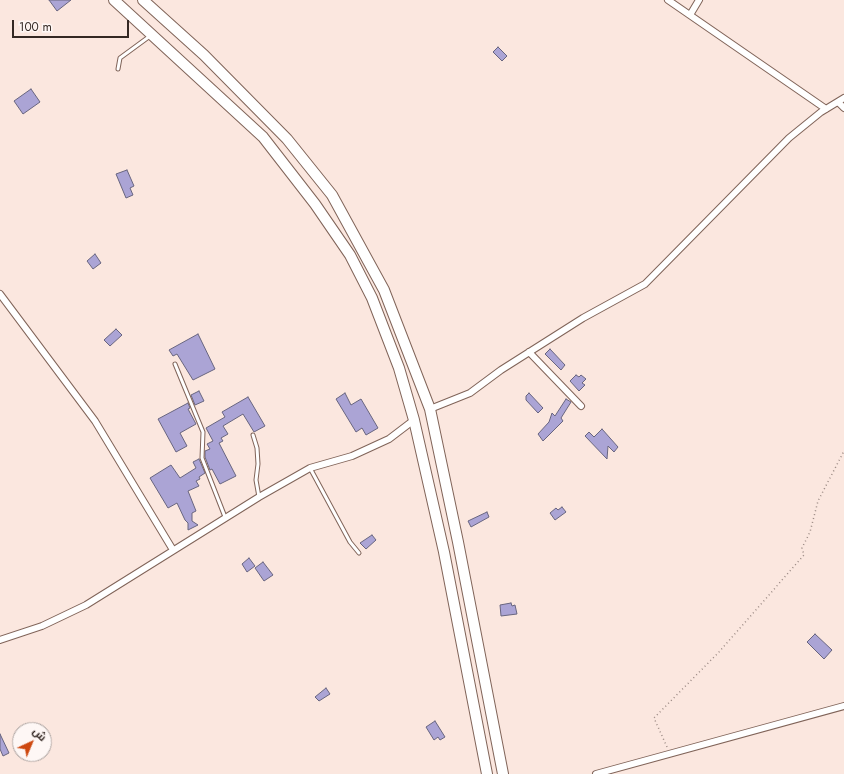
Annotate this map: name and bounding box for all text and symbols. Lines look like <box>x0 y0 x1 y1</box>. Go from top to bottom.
scale bar <box>14 12 131 38</box>
text: 100 m <box>19 18 52 36</box>
north arrow <box>12 722 52 762</box>
text: ش <box>29 723 50 745</box>

